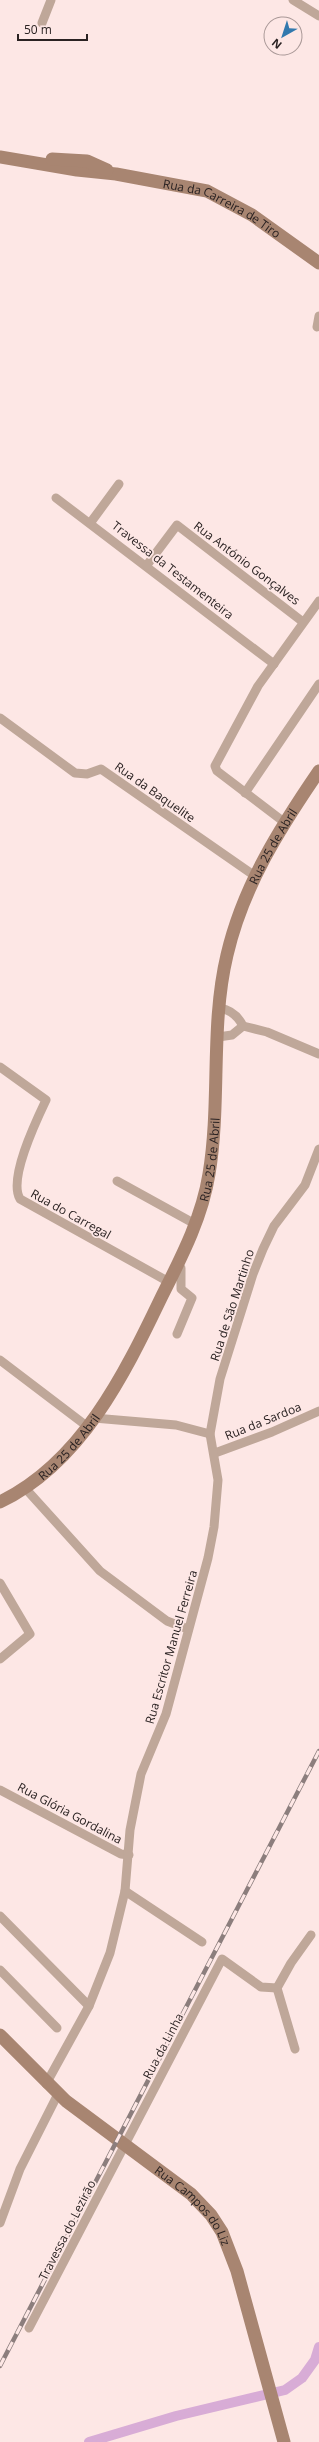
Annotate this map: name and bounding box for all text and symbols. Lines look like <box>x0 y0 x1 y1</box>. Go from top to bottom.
scale bar <box>18 16 87 42</box>
north arrow <box>263 16 303 56</box>
text: 50 m <box>24 21 52 38</box>
text: N <box>268 36 285 53</box>
street label: Rua da Carreira de Tiro <box>162 174 284 242</box>
street label: Travessa da Testamenteira <box>109 517 237 623</box>
street label: Rua António Gonçalves <box>190 517 304 609</box>
street label: Rua da Baquelite <box>111 758 199 826</box>
street label: Rua 25 de Abril <box>244 805 300 887</box>
street label: Rua 25 de Abril <box>195 1117 223 1203</box>
street label: Rua do Carregal <box>28 1185 114 1243</box>
street label: Rua de São Martinho <box>206 1247 258 1363</box>
street label: Rua da Sardoa <box>222 1398 304 1444</box>
street label: Rua 25 de Abril <box>34 1410 103 1484</box>
street label: Rua Escritor Manuel Ferreira <box>141 1568 201 1726</box>
street label: Rua Glória Gordalina <box>15 1778 125 1848</box>
street label: Rua da Linha <box>139 2010 187 2082</box>
street label: Rua Campos do Liz <box>151 2161 235 2248</box>
street label: Travessa do Lezirão <box>34 2177 100 2283</box>

